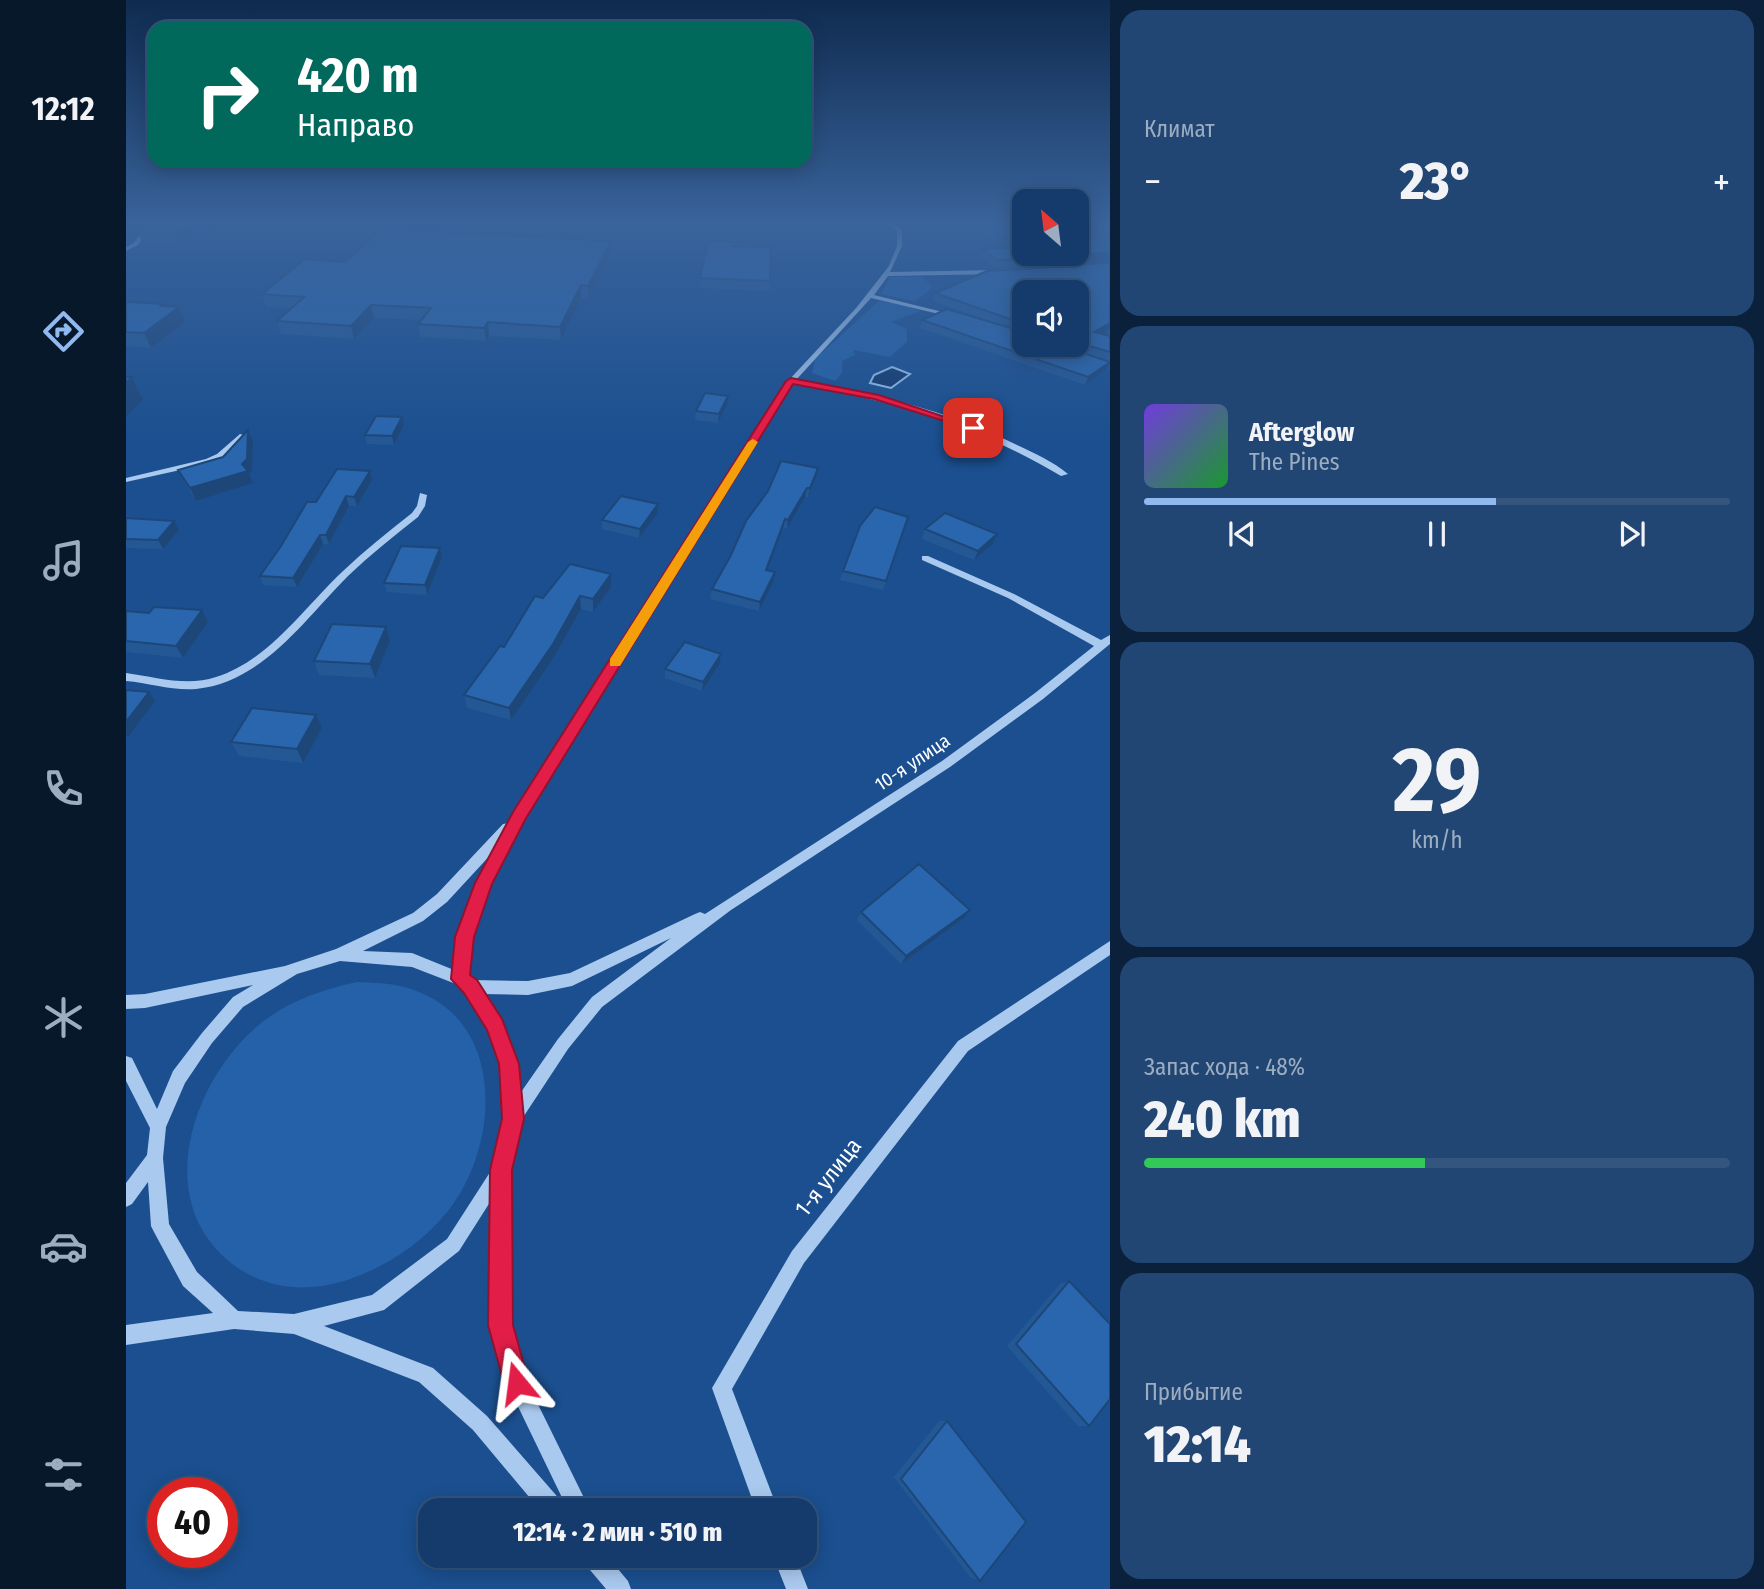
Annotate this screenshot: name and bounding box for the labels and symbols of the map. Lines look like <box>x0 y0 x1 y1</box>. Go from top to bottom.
north arrow <box>1012 189 1088 266</box>
pin <box>943 398 1003 458</box>
street label: 10-я улица <box>870 729 954 796</box>
street label: 1-я улица <box>789 1132 867 1222</box>
position arrow <box>480 1346 554 1420</box>
speed limit sign: 40 <box>147 1477 238 1568</box>

